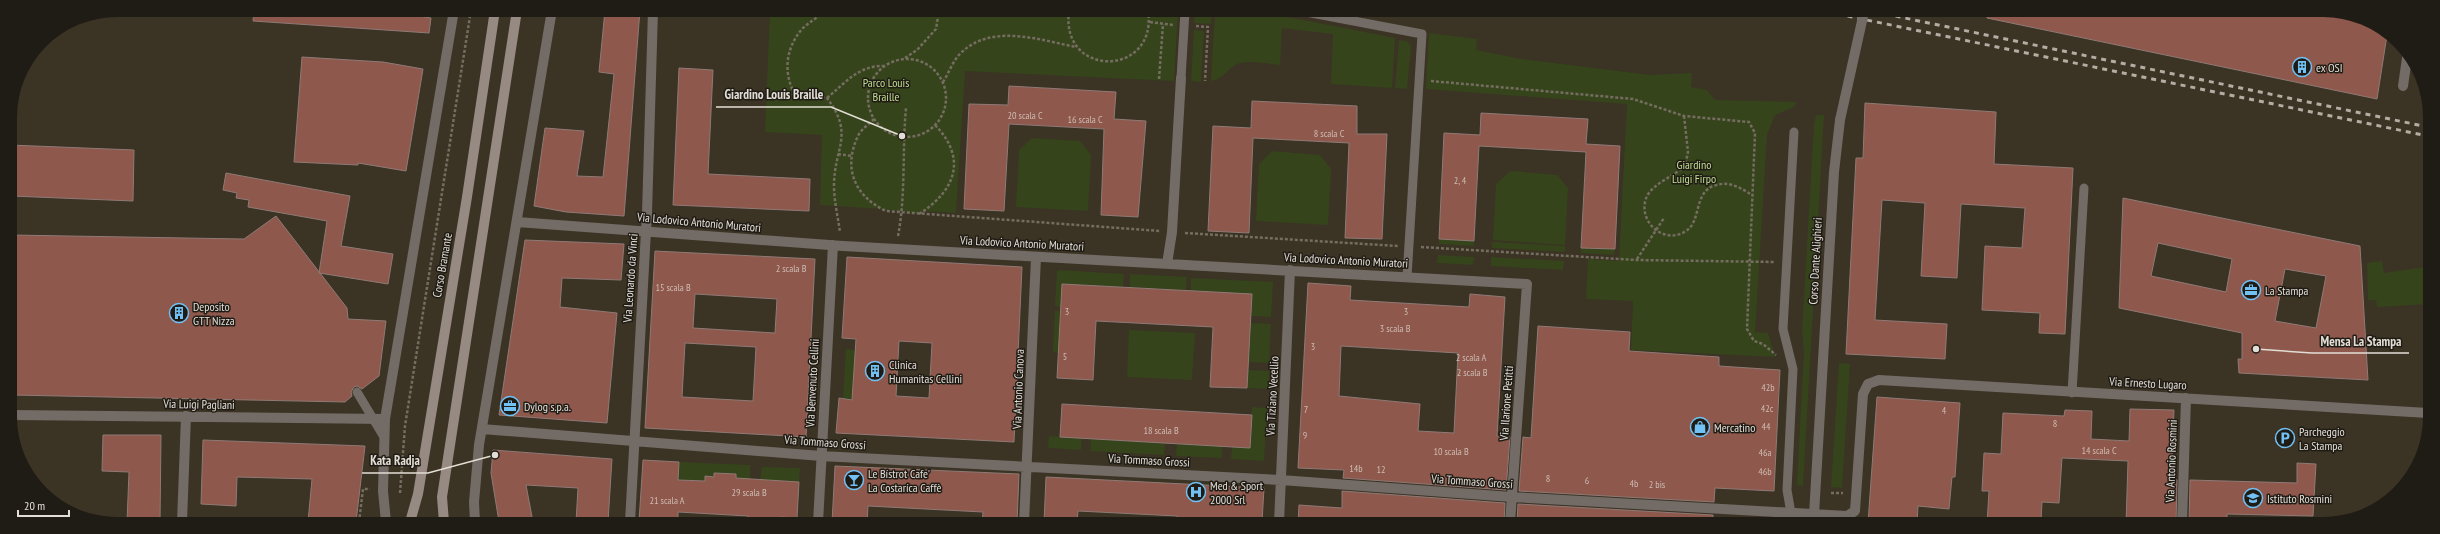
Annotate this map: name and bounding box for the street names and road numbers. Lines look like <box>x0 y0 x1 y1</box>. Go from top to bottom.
street label: Via Lodovico Antonio Muratori <box>635 209 762 235</box>
street label: Corso Dante Alighieri <box>1805 217 1825 305</box>
street label: Corso Bramante <box>429 232 455 298</box>
street label: Via Lodovico Antonio Muratori <box>959 232 1084 254</box>
street label: Via Leonardo da Vinci <box>619 233 641 324</box>
street label: Via Lodovico Antonio Muratori <box>1283 249 1408 271</box>
street label: Via Benvenuto Cellini <box>802 338 822 429</box>
street label: Via Antonio Canova <box>1009 349 1027 430</box>
street label: Via Tiziano Vecellio <box>1262 356 1282 437</box>
street label: Via Ilarione Petitti <box>1496 365 1516 442</box>
street label: Via Ernesto Lugaro <box>2108 373 2187 393</box>
street label: Via Luigi Pagliani <box>162 396 235 412</box>
street label: Via Antonio Rosmini <box>2162 419 2180 504</box>
street label: Via Tommaso Grossi <box>783 432 866 452</box>
street label: Via Tommaso Grossi <box>1107 450 1190 470</box>
street label: Via Tommaso Grossi <box>1430 471 1513 491</box>

